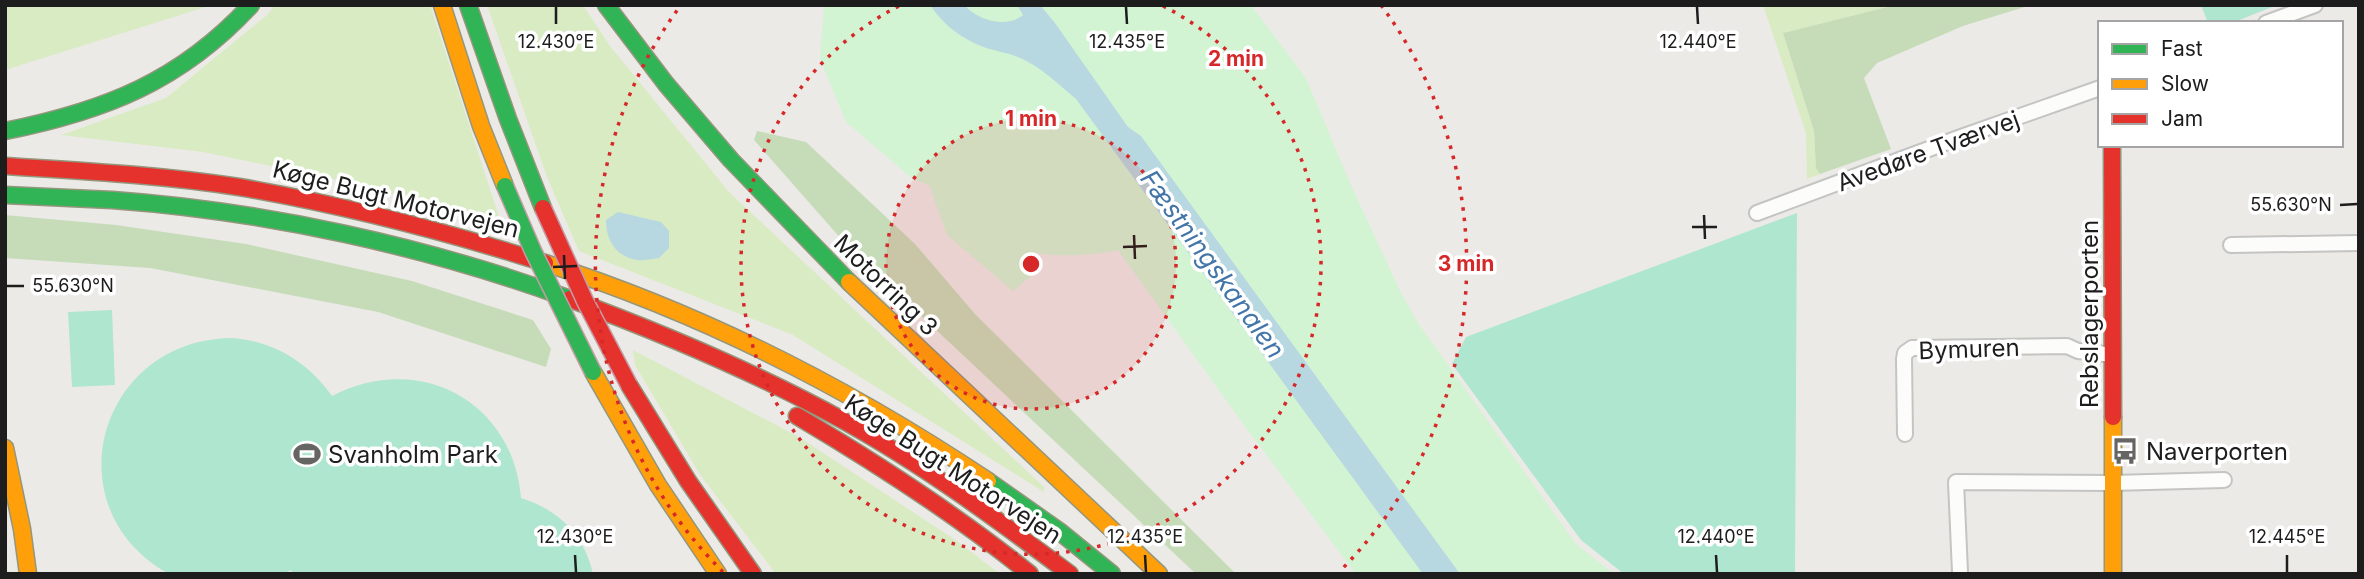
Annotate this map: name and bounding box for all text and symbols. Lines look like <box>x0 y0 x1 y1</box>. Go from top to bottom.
legend <box>2098 21 2343 147</box>
text: 12.430°E <box>518 31 594 52</box>
text: 12.435°E <box>1089 31 1165 52</box>
text: 12.440°E <box>1659 31 1737 52</box>
text: Fast <box>2161 36 2203 61</box>
text: 2 min <box>1208 46 1264 71</box>
text: Slow <box>2161 71 2209 96</box>
street label: Avedøre Tværvej <box>1833 105 2023 197</box>
text: 1 min <box>1005 106 1057 131</box>
text: Jam <box>2161 106 2203 131</box>
street label: Køge Bugt Motorvejen <box>270 154 522 244</box>
water label: Fæstningskanalen <box>1134 164 1292 364</box>
text: 55.630°N <box>2250 194 2332 215</box>
street label: Rebslagerporten <box>2075 220 2104 408</box>
street label: Motorring 3 <box>828 228 944 342</box>
text: 3 min <box>1438 251 1494 276</box>
centre of rings <box>1019 252 1043 276</box>
text: 55.630°N <box>32 275 114 296</box>
street label: Bymuren <box>1918 333 2020 365</box>
street label: Køge Bugt Motorvejen <box>839 388 1067 550</box>
bus stop icon: Naverporten <box>2110 436 2140 466</box>
place label: Naverporten <box>2146 437 2288 466</box>
sports icon: Svanholm Park <box>292 439 322 469</box>
place label: Svanholm Park <box>328 440 498 469</box>
text: 12.430°E <box>537 526 613 547</box>
text: 12.435°E <box>1107 526 1183 547</box>
text: 12.440°E <box>1677 526 1755 547</box>
text: 12.445°E <box>2249 526 2325 547</box>

